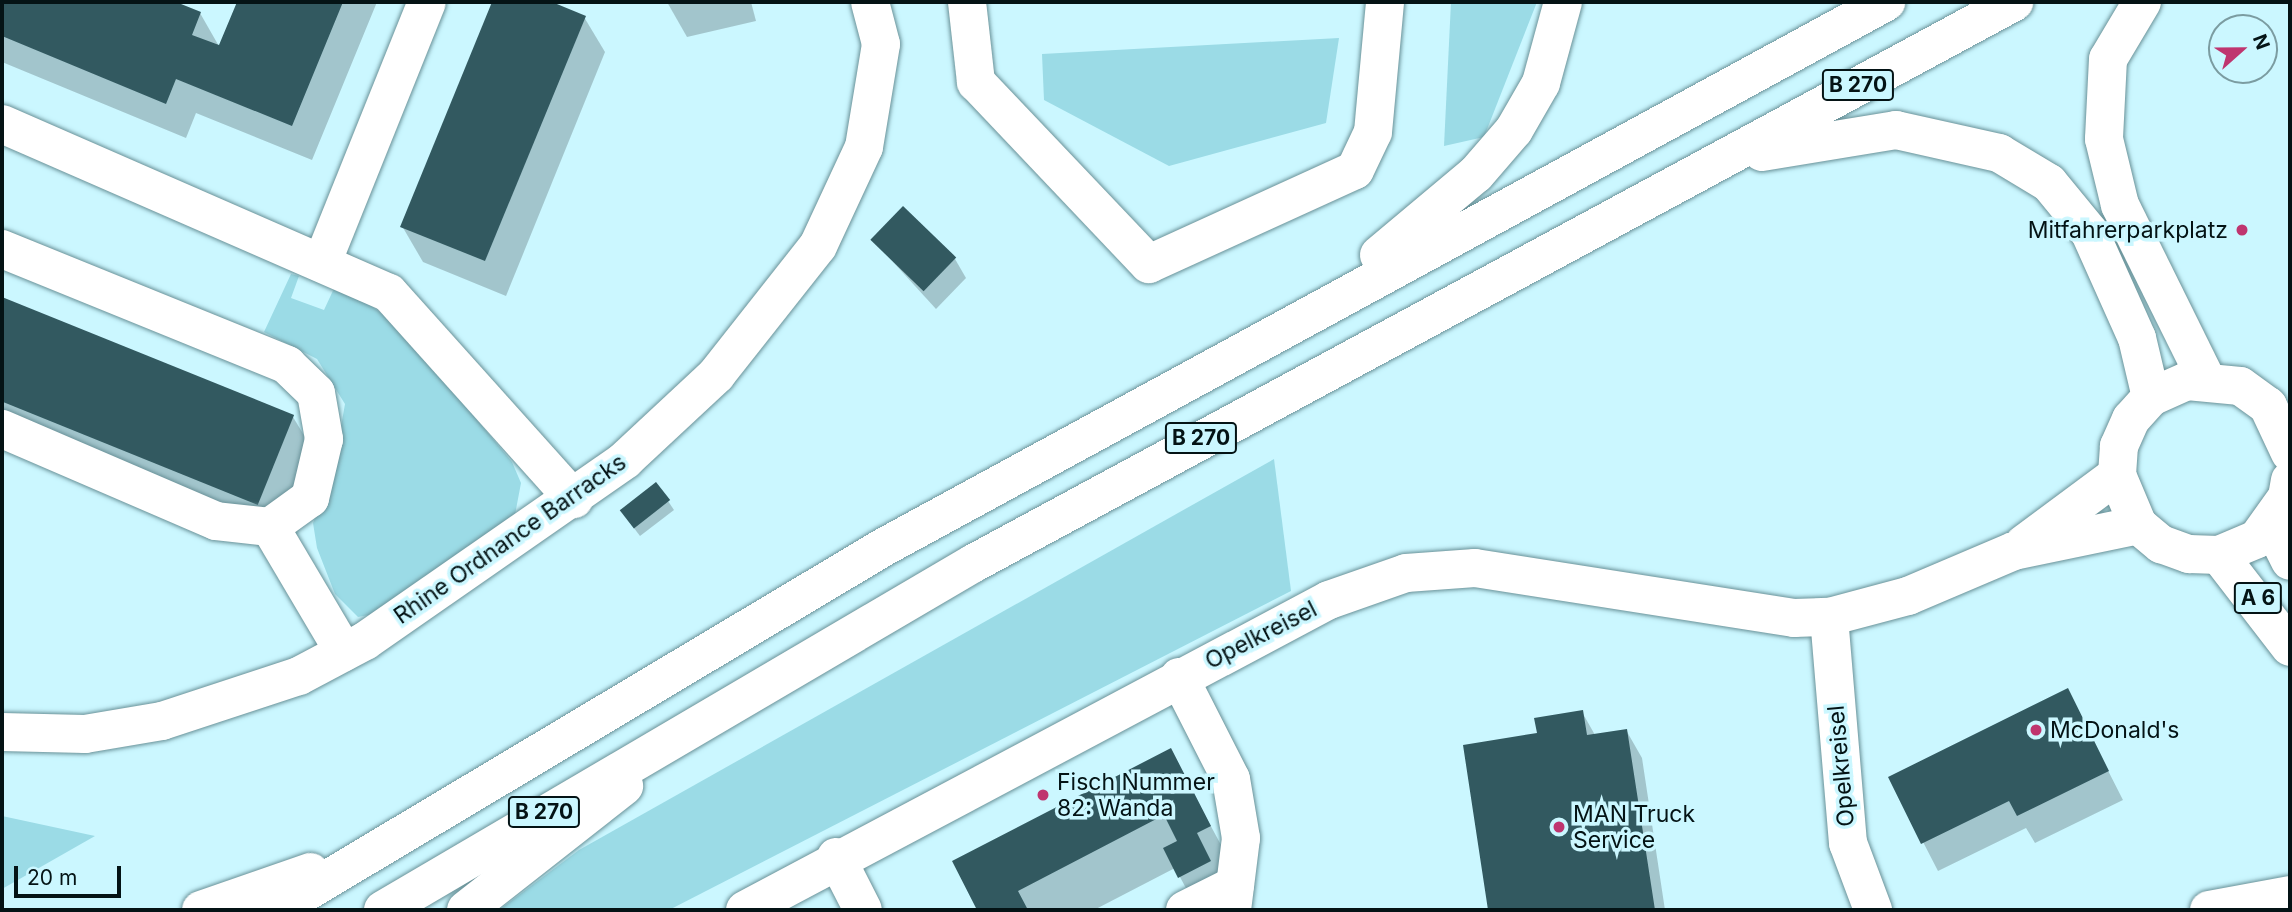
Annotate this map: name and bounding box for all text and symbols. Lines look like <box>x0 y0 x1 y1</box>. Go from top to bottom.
north arrow <box>2208 14 2278 84</box>
text: N <box>2248 31 2275 53</box>
road number: B 270 <box>1821 68 1895 102</box>
place label: Mitfahrerparkplatz <box>2028 216 2228 244</box>
marker: Mitfahrerparkplatz <box>2234 222 2250 238</box>
road number: B 270 <box>1164 420 1238 456</box>
street label: Rhine Ordnance Barracks <box>389 448 631 630</box>
road number: A 6 <box>2234 580 2282 616</box>
street label: Opelkreisel <box>1201 595 1321 675</box>
street label: Opelkreisel <box>1822 704 1860 828</box>
place label: McDonald's <box>2050 716 2179 744</box>
marker: McDonald's <box>2028 722 2044 738</box>
place label: Fisch Nummer 82: Wanda <box>1057 768 1215 822</box>
marker: Fisch Nummer 82: Wanda <box>1035 787 1051 803</box>
road number: B 270 <box>507 794 581 830</box>
place label: MAN Truck Service <box>1573 800 1695 854</box>
marker: MAN Truck Service <box>1551 819 1567 835</box>
scale bar <box>18 852 124 896</box>
text: 20 m <box>27 865 77 890</box>

